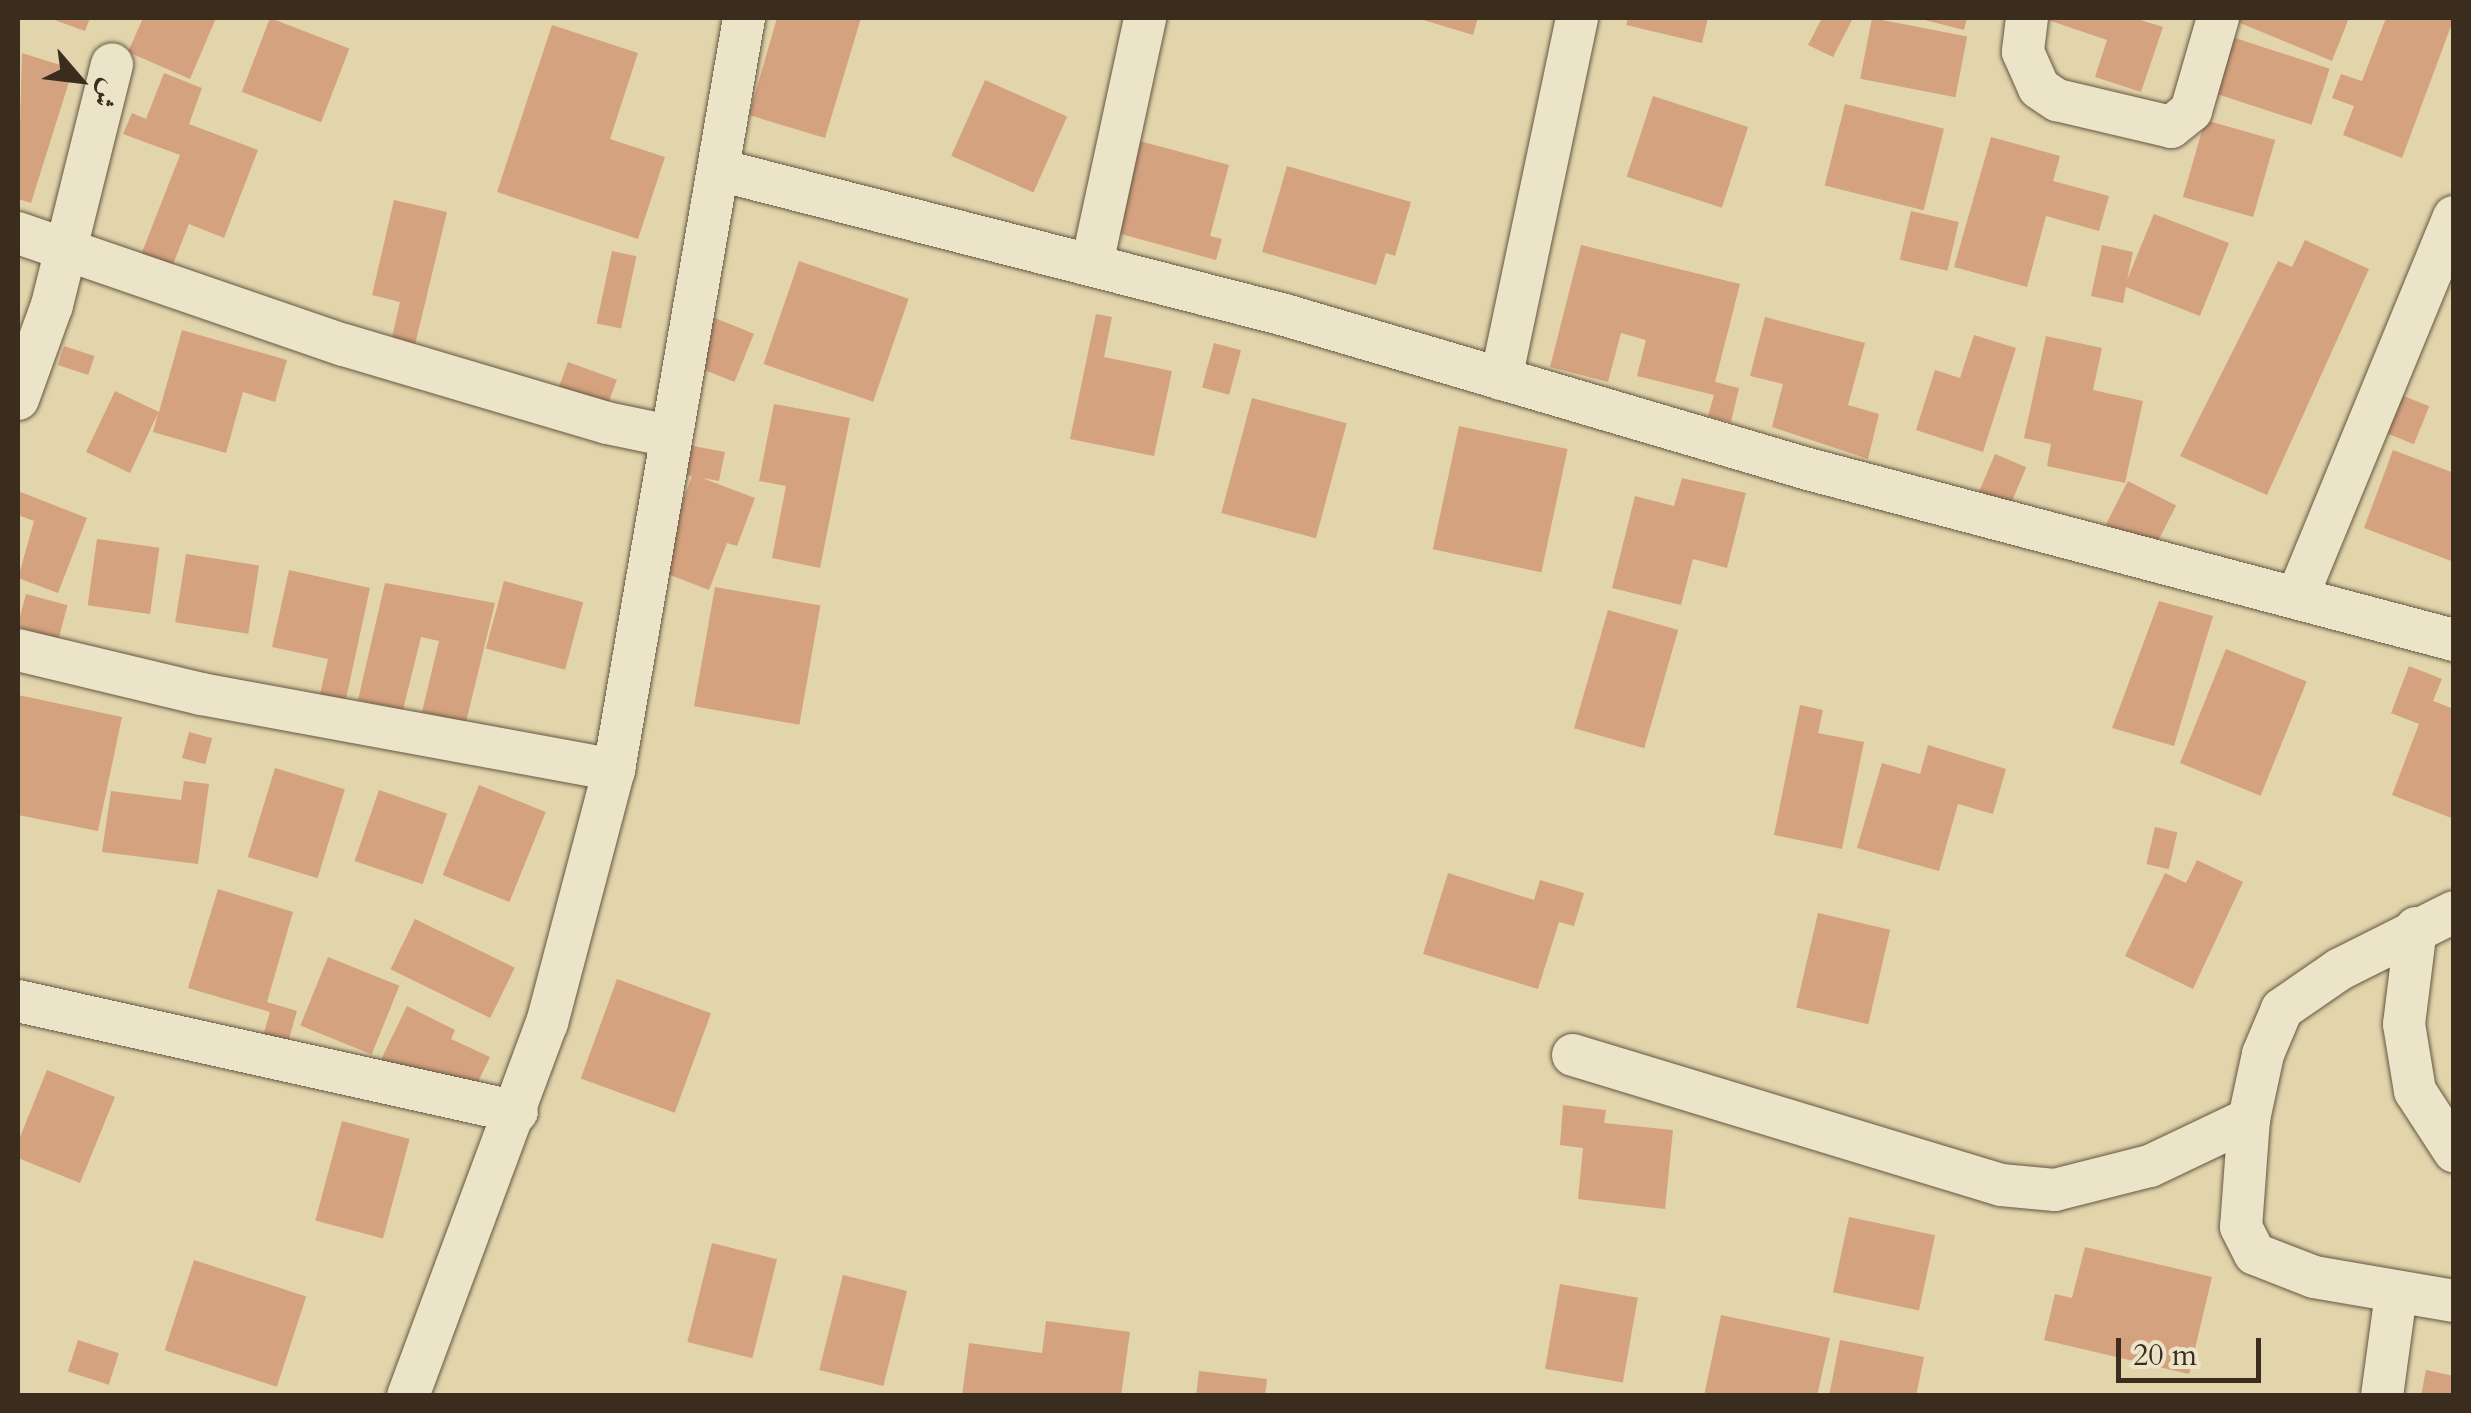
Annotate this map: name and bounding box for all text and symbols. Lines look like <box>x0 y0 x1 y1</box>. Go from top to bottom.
north arrow <box>30 30 130 130</box>
text: ش <box>83 73 130 115</box>
scale bar <box>2121 1318 2266 1380</box>
text: 20 m <box>2133 1335 2197 1376</box>

